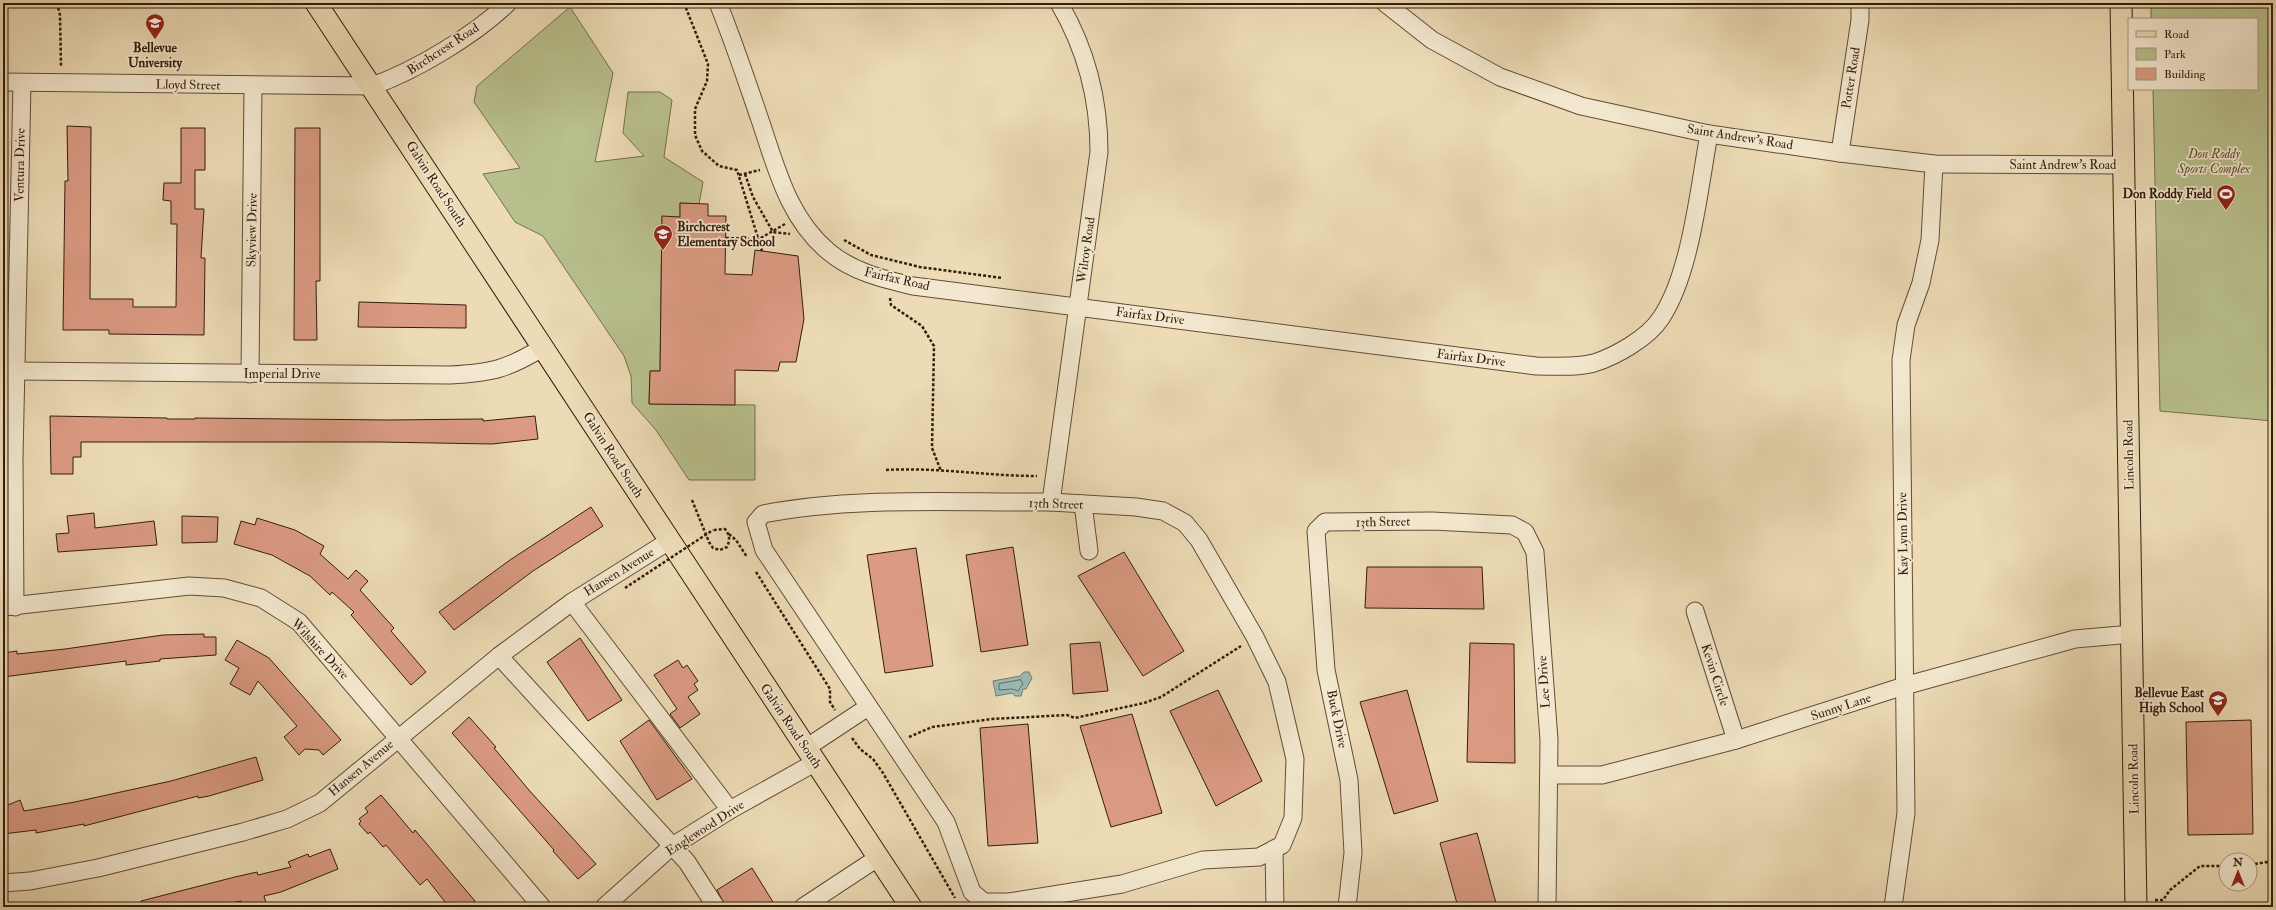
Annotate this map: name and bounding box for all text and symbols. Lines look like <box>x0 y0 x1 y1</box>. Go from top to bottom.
school or university icon: Bellevue University <box>144 12 166 40</box>
legend <box>2128 18 2258 90</box>
street label: Birchcrest Road <box>404 19 483 78</box>
text: Road <box>2164 27 2189 42</box>
place label: Bellevue University <box>128 40 183 72</box>
street label: Potter Road <box>1838 45 1864 110</box>
text: Park <box>2164 47 2186 62</box>
text: Building <box>2164 67 2207 82</box>
street label: Lloyd Street <box>155 76 221 95</box>
street label: Saint Andrew's Road <box>1686 121 1795 153</box>
street label: Ventura Drive <box>11 127 29 202</box>
street label: Galvin Road South <box>402 138 470 230</box>
park label: Don Roddy Sports Complex <box>2177 146 2251 177</box>
street label: Saint Andrew's Road <box>2010 157 2117 173</box>
sports icon: Don Roddy Field <box>2215 183 2237 211</box>
place label: Don Roddy Field <box>2122 186 2213 203</box>
street label: Skyview Drive <box>243 192 262 267</box>
street label: Wilroy Road <box>1073 215 1100 285</box>
place label: Birchcrest Elementary School <box>677 219 776 251</box>
school or university icon: Birchcrest Elementary School <box>652 223 674 251</box>
street label: Fairfax Road <box>863 264 932 294</box>
street label: Fairfax Drive <box>1115 304 1186 328</box>
street label: Fairfax Drive <box>1436 346 1507 370</box>
street label: Imperial Drive <box>244 366 321 383</box>
street label: Galvin Road South <box>579 409 647 501</box>
street label: Lincoln Road <box>2120 419 2138 491</box>
street label: Kay Lynn Drive <box>1894 491 1913 576</box>
street label: 13th Street <box>1028 495 1084 513</box>
street label: 13th Street <box>1355 514 1411 530</box>
street label: Hansen Avenue <box>581 544 657 600</box>
street label: Wilshire Drive <box>287 614 353 683</box>
street label: Kevin Circle <box>1697 642 1733 709</box>
street label: Lee Drive <box>1534 655 1554 709</box>
street label: Galvin Road South <box>757 680 825 772</box>
place label: Bellevue East High School <box>2134 685 2205 717</box>
street label: Buck Drive <box>1323 688 1351 750</box>
school or university icon: Bellevue East High School <box>2207 689 2229 717</box>
street label: Sunny Lane <box>1809 690 1874 725</box>
street label: Hansen Avenue <box>325 736 397 800</box>
street label: Lincoln Road <box>2125 743 2143 815</box>
street label: Englewood Drive <box>663 796 748 859</box>
north arrow <box>2218 852 2258 892</box>
text: N <box>2232 856 2244 869</box>

